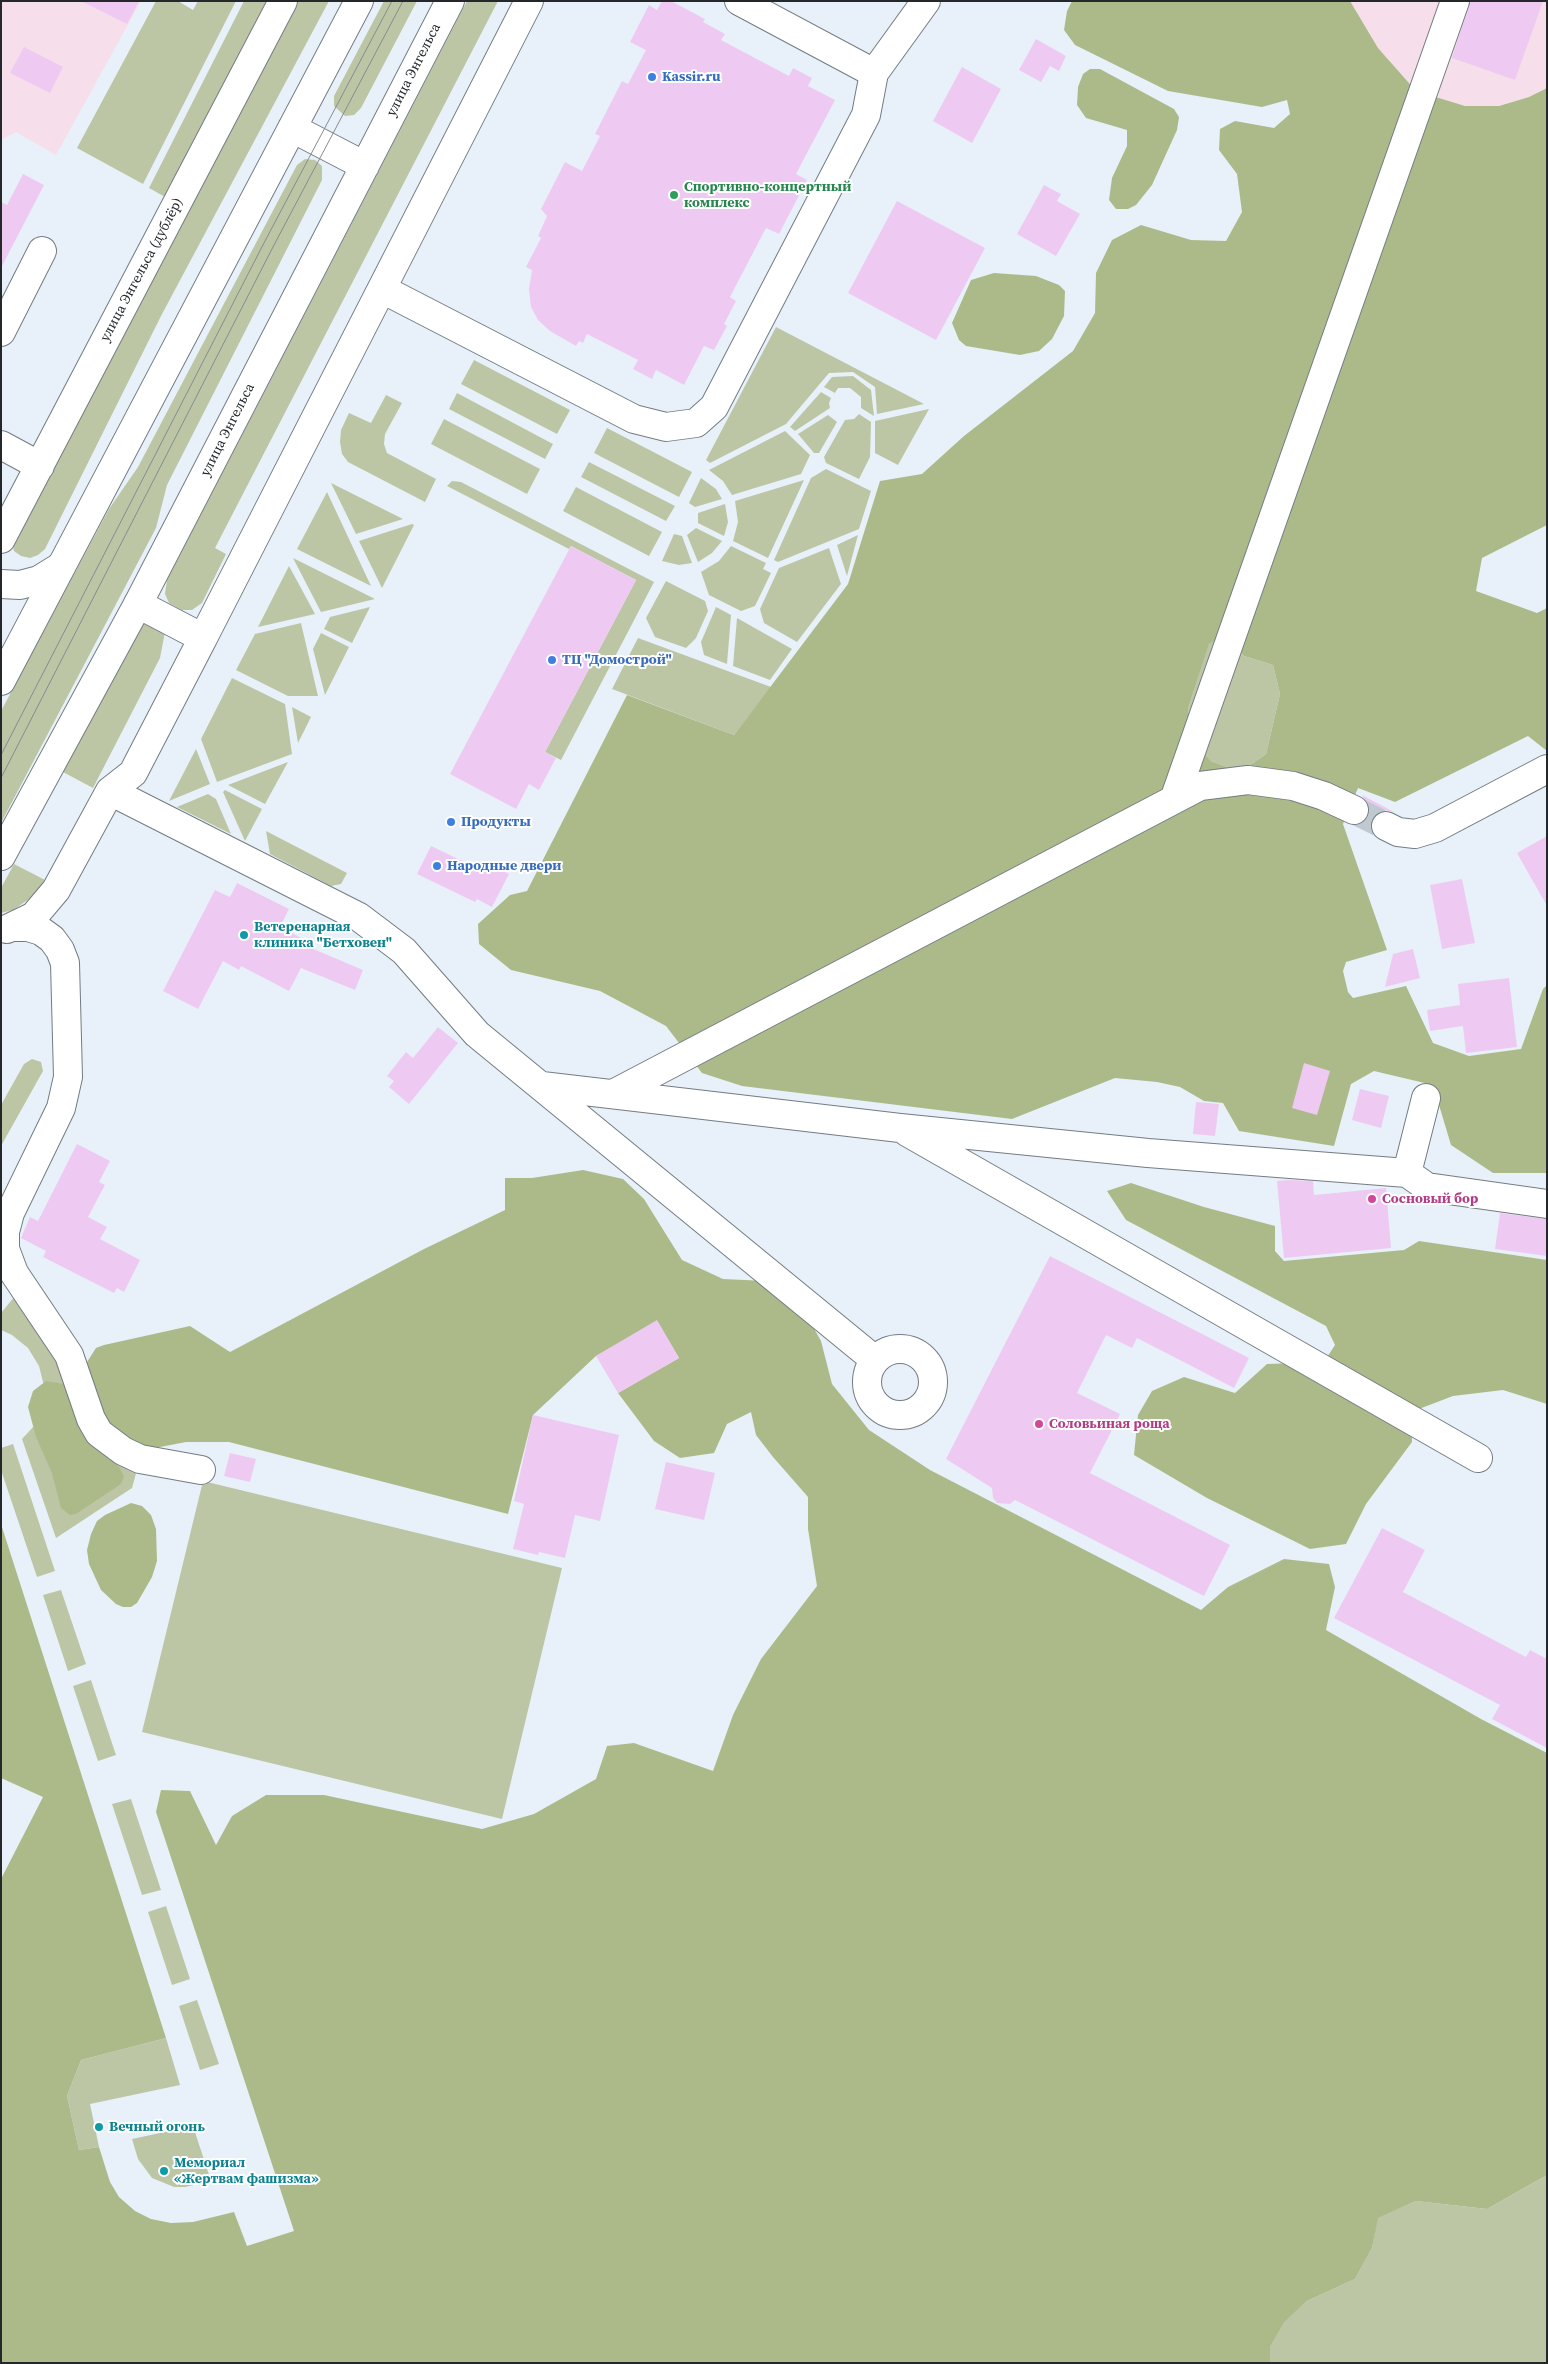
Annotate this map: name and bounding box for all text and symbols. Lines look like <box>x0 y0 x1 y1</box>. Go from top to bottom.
street label: улица Энгельса <box>383 21 445 119</box>
place label: Kassir.ru <box>662 69 720 85</box>
marker: Kassir.ru <box>646 71 658 83</box>
place label: Спортивно-концертный комплекс <box>684 179 851 212</box>
marker: Спортивно-концертный комплекс <box>668 189 680 201</box>
street label: улица Энгельса (дублёр) <box>97 195 187 345</box>
street label: улица Энгельса <box>197 381 259 479</box>
place label: ТЦ "Домострой" <box>562 652 672 668</box>
marker: ТЦ "Домострой" <box>546 654 558 666</box>
place label: Продукты <box>461 814 531 830</box>
marker: Продукты <box>445 816 457 828</box>
place label: Народные двери <box>447 858 561 874</box>
marker: Народные двери <box>431 860 443 872</box>
place label: Ветеренарная клиника "Бетховен" <box>254 919 392 952</box>
marker: Ветеренарная клиника "Бетховен" <box>238 929 250 941</box>
place label: Сосновый бор <box>1382 1191 1478 1207</box>
marker: Сосновый бор <box>1366 1193 1378 1205</box>
place label: Соловьиная роща <box>1049 1416 1170 1432</box>
marker: Соловьиная роща <box>1033 1418 1045 1430</box>
place label: Вечный огонь <box>109 2119 205 2135</box>
marker: Вечный огонь <box>93 2121 105 2133</box>
place label: Мемориал «Жертвам фашизма» <box>174 2155 319 2188</box>
marker: Мемориал «Жертвам фашизма» <box>158 2165 170 2177</box>

